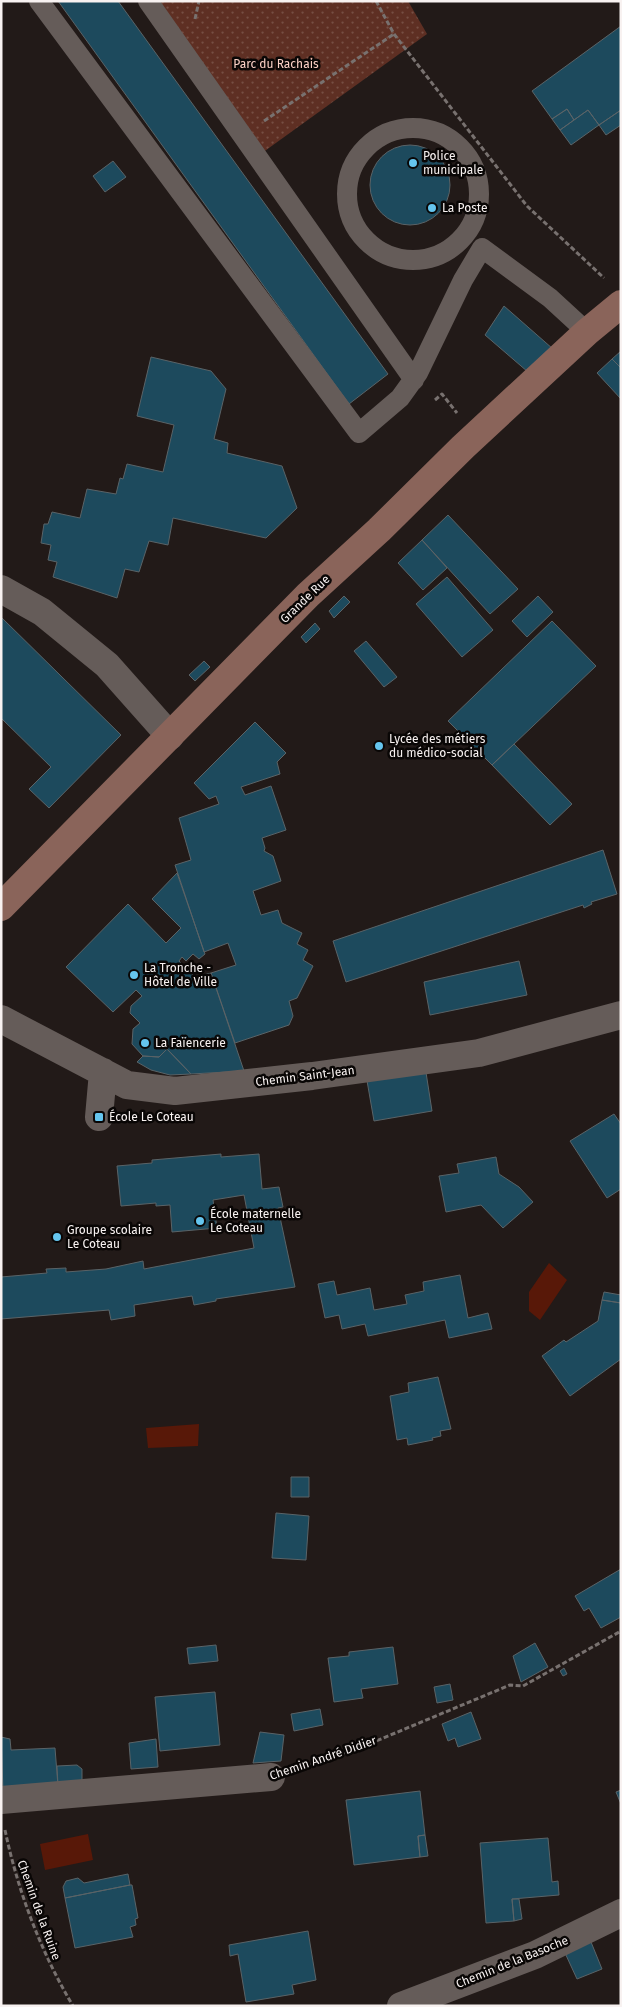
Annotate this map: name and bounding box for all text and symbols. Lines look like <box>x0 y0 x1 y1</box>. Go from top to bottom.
park label: Parc du Rachais <box>233 57 319 71</box>
place label: Police municipale <box>423 149 483 177</box>
marker: Police municipale <box>407 157 419 169</box>
place label: La Poste <box>442 201 487 215</box>
marker: La Poste <box>426 202 438 214</box>
street label: Grande Rue <box>277 572 333 626</box>
place label: Lycée des métiers du médico-social <box>389 732 486 760</box>
marker: Lycée des métiers du médico-social <box>373 740 385 752</box>
place label: La Tronche - Hôtel de Ville <box>144 961 217 989</box>
marker: La Tronche - Hôtel de Ville <box>128 969 140 981</box>
place label: La Faïencerie <box>155 1036 226 1050</box>
marker: La Faïencerie <box>139 1037 151 1049</box>
street label: Chemin Saint-Jean <box>255 1063 355 1089</box>
place label: École Le Coteau <box>109 1109 194 1124</box>
marker: École Le Coteau <box>93 1111 105 1123</box>
place label: École maternelle Le Coteau <box>210 1206 301 1235</box>
marker: École maternelle Le Coteau <box>194 1215 206 1227</box>
place label: Groupe scolaire Le Coteau <box>67 1223 152 1251</box>
marker: Groupe scolaire Le Coteau <box>51 1231 63 1243</box>
street label: Chemin André Didier <box>268 1733 379 1783</box>
street label: Chemin de la Ruine <box>14 1858 64 1962</box>
street label: Chemin de la Basoche <box>454 1933 570 1991</box>

